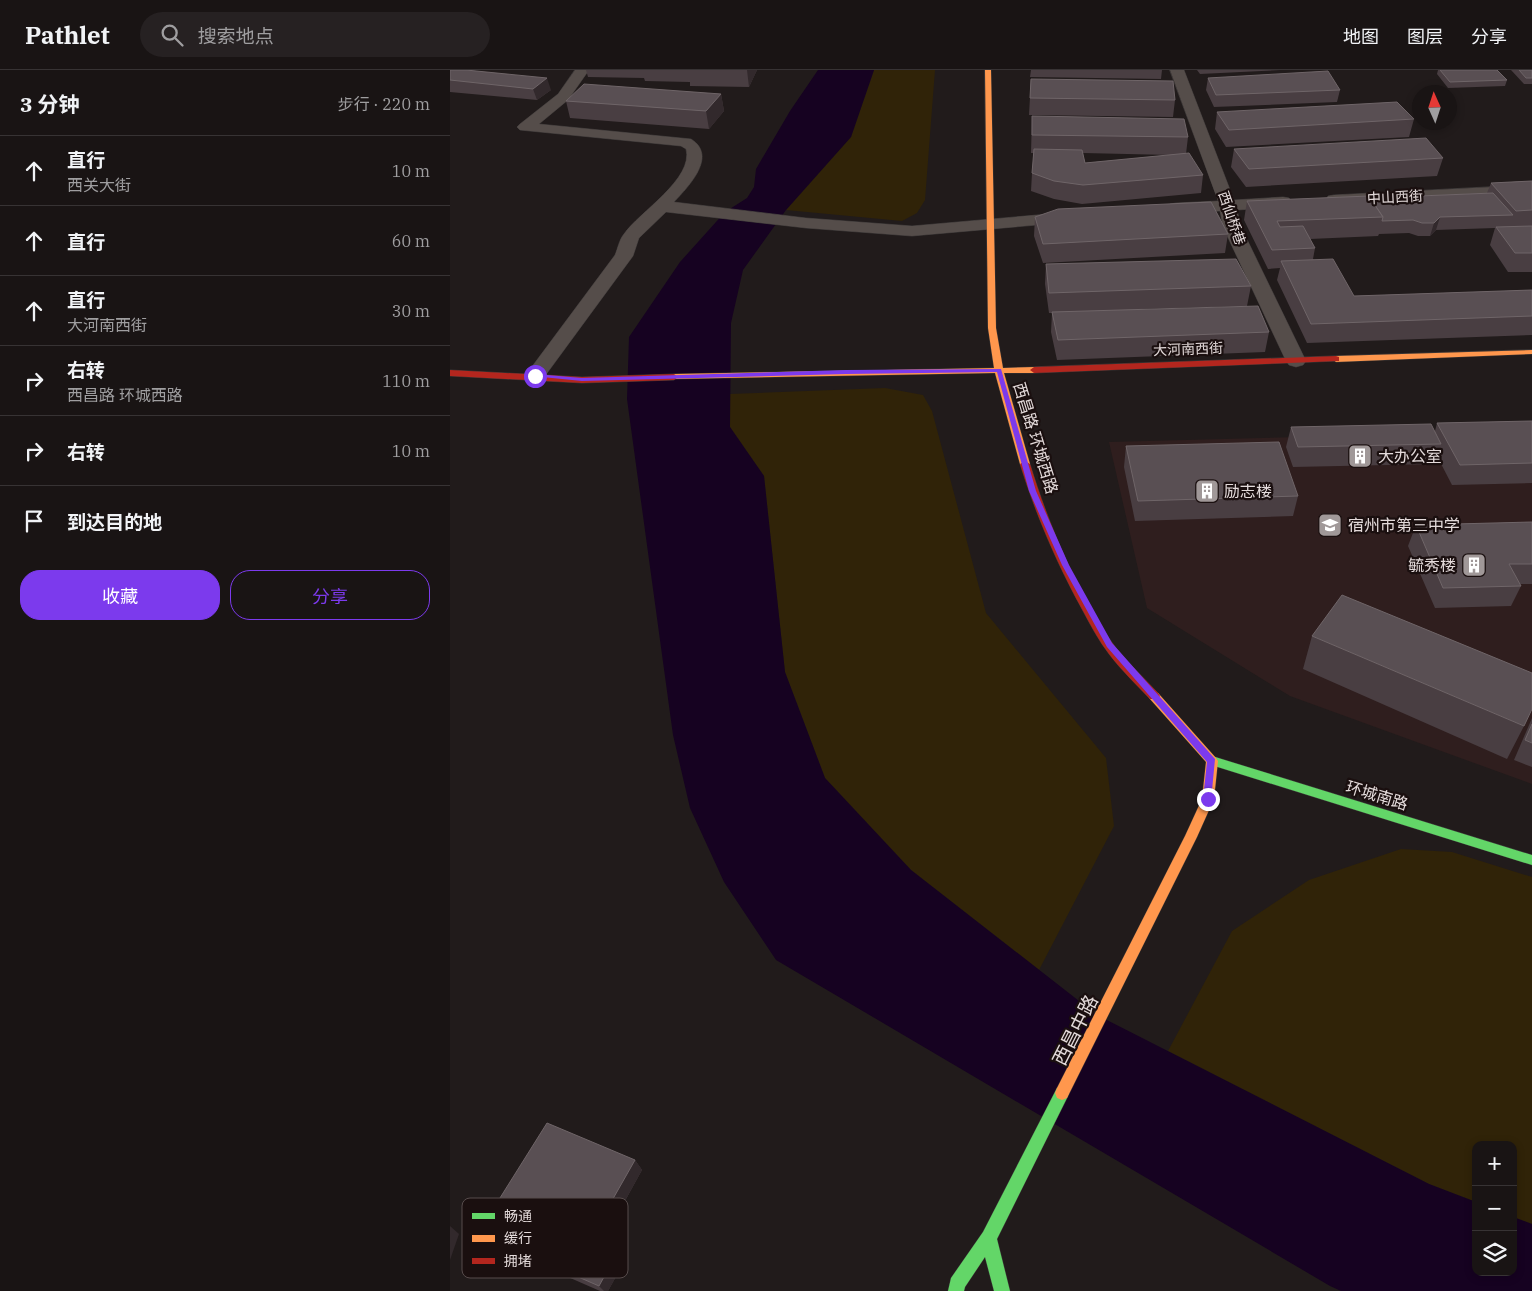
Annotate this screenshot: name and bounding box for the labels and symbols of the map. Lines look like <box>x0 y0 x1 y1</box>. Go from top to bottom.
north arrow <box>1412 85 1457 130</box>
street label: 中山西街 <box>1367 187 1423 207</box>
street label: 西仙桥巷 <box>1214 189 1250 247</box>
street label: 大河南西街 <box>1153 339 1223 359</box>
route start <box>524 365 547 388</box>
street label: 西昌路 环城西路 <box>1010 380 1062 496</box>
building icon: 大办公室 <box>1347 443 1373 469</box>
place label: 大办公室 <box>1378 446 1442 466</box>
building icon: 励志楼 <box>1194 478 1220 504</box>
place label: 励志楼 <box>1224 481 1272 501</box>
school or university icon: 宿州市第三中学 <box>1317 512 1343 538</box>
place label: 宿州市第三中学 <box>1348 515 1460 535</box>
building icon: 毓秀楼 <box>1461 552 1487 578</box>
place label: 毓秀楼 <box>1408 555 1456 575</box>
street label: 环城南路 <box>1343 776 1411 814</box>
route end <box>1197 788 1220 811</box>
street label: 西昌中路 <box>1047 991 1103 1069</box>
legend <box>462 1198 628 1278</box>
text: 畅通 <box>504 1207 532 1225</box>
text: 缓行 <box>504 1229 532 1247</box>
text: 拥堵 <box>504 1252 532 1270</box>

